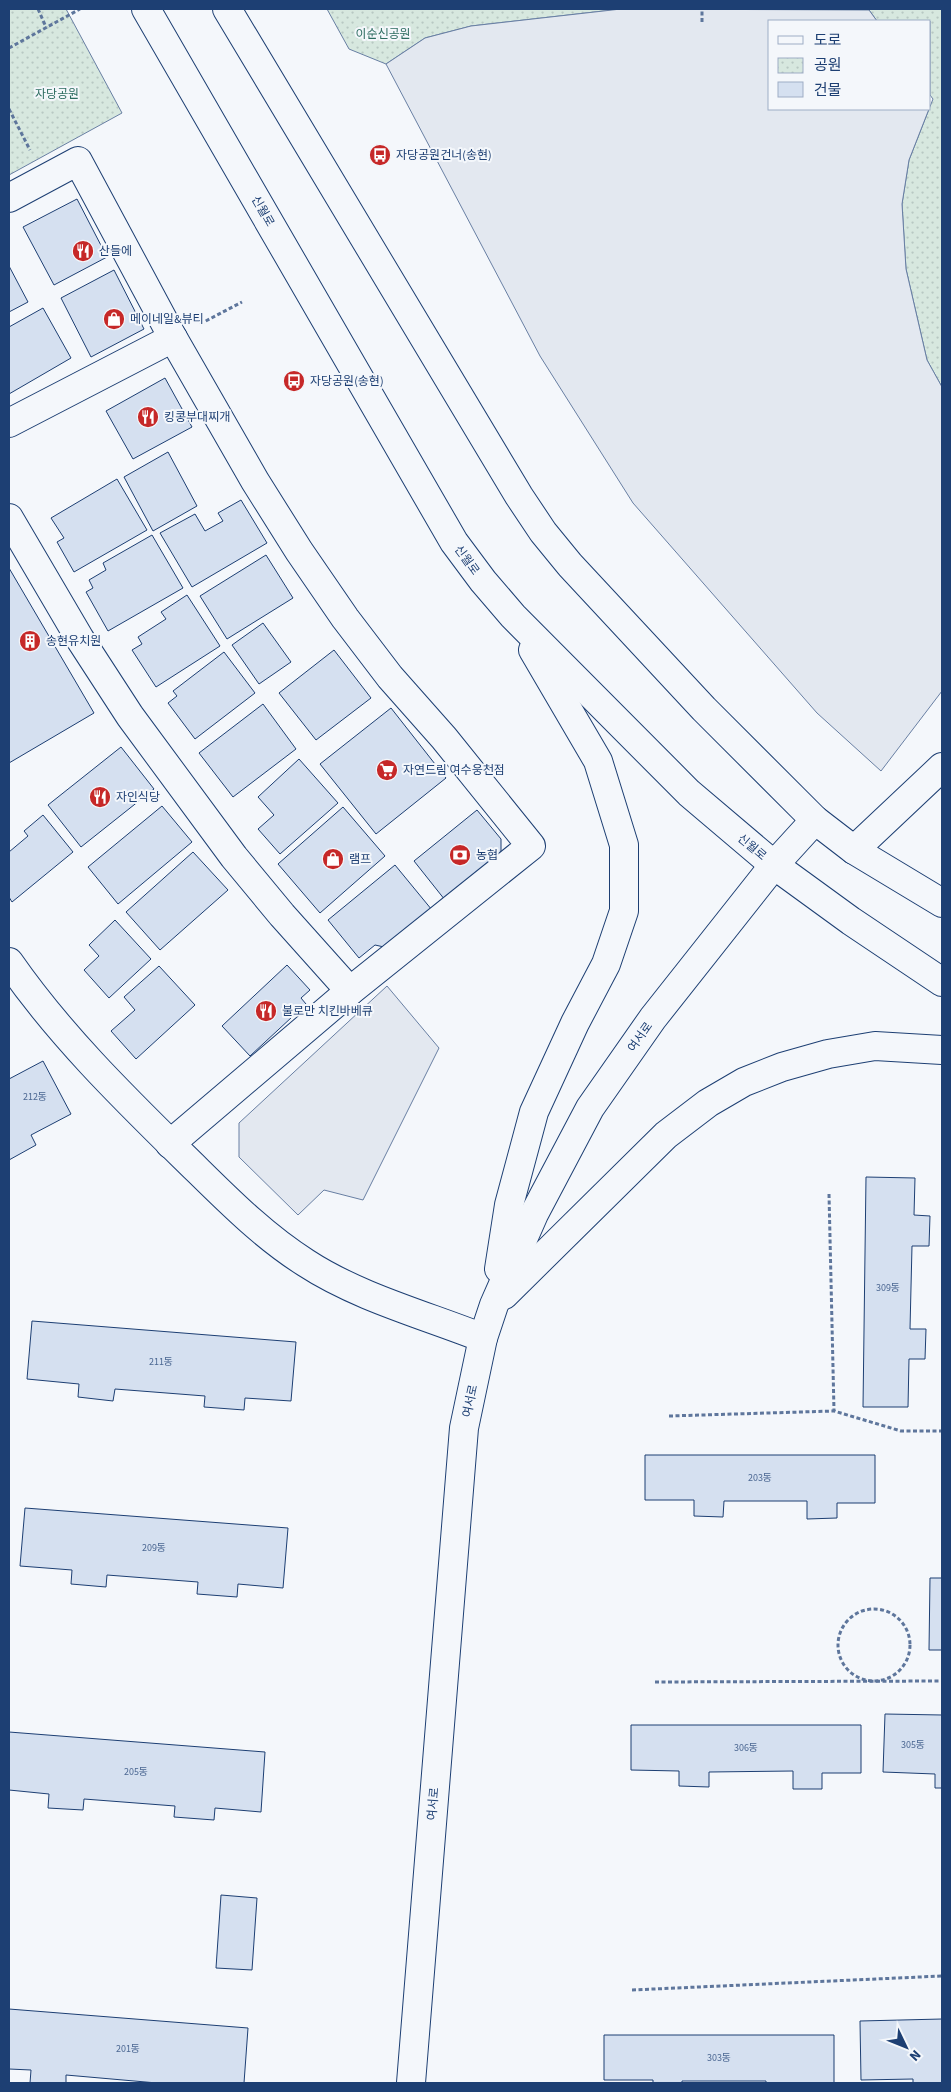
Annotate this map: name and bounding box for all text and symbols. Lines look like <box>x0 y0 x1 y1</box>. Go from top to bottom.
legend <box>768 20 931 110</box>
park label: 이순신공원 <box>355 26 411 43</box>
text: 도로 <box>814 30 842 51</box>
text: 공원 <box>814 55 842 76</box>
text: 건물 <box>814 80 842 101</box>
park label: 자당공원 <box>35 86 79 103</box>
bus stop icon: 자당공원건너(송현) <box>368 143 392 167</box>
place label: 자당공원건너(송현) <box>396 147 492 164</box>
street label: 신월로 <box>247 193 278 230</box>
restaurant icon: 산들에 <box>71 239 95 263</box>
place label: 산들에 <box>99 243 132 260</box>
shop icon: 메이네일&뷰티 <box>102 307 126 331</box>
place label: 메이네일&뷰티 <box>130 311 204 328</box>
bus stop icon: 자당공원(송현) <box>282 369 306 393</box>
place label: 자당공원(송현) <box>310 373 384 390</box>
restaurant icon: 킹콩부대찌개 <box>136 405 160 429</box>
place label: 킹콩부대찌개 <box>164 409 230 426</box>
street label: 신월로 <box>450 542 483 579</box>
building icon: 송현유치원 <box>18 629 42 653</box>
place label: 송현유치원 <box>46 633 101 650</box>
supermarket icon: 자연드림 여수웅천점 <box>375 758 399 782</box>
place label: 자연드림 여수웅천점 <box>403 762 505 779</box>
restaurant icon: 자인식당 <box>88 785 112 809</box>
place label: 자인식당 <box>116 789 160 806</box>
street label: 신월로 <box>734 830 770 865</box>
bank icon: 농협 <box>448 843 472 867</box>
shop icon: 램프 <box>321 847 345 871</box>
place label: 농협 <box>476 847 498 864</box>
place label: 램프 <box>349 851 371 868</box>
restaurant icon: 불로만 치킨바베큐 <box>254 999 278 1023</box>
place label: 불로만 치킨바베큐 <box>282 1003 373 1020</box>
street label: 여서로 <box>624 1019 657 1056</box>
house number: 212동 <box>23 1090 47 1104</box>
house number: 309동 <box>876 1281 900 1295</box>
house number: 211동 <box>149 1355 173 1369</box>
street label: 여서로 <box>459 1383 482 1419</box>
house number: 203동 <box>748 1471 772 1485</box>
house number: 209동 <box>142 1541 166 1555</box>
house number: 305동 <box>901 1738 925 1752</box>
house number: 306동 <box>734 1741 758 1755</box>
house number: 205동 <box>124 1765 148 1779</box>
street label: 여서로 <box>424 1787 443 1821</box>
north arrow <box>881 2022 931 2072</box>
house number: 201동 <box>116 2042 140 2056</box>
text: N <box>904 2045 925 2065</box>
house number: 303동 <box>707 2051 731 2065</box>

